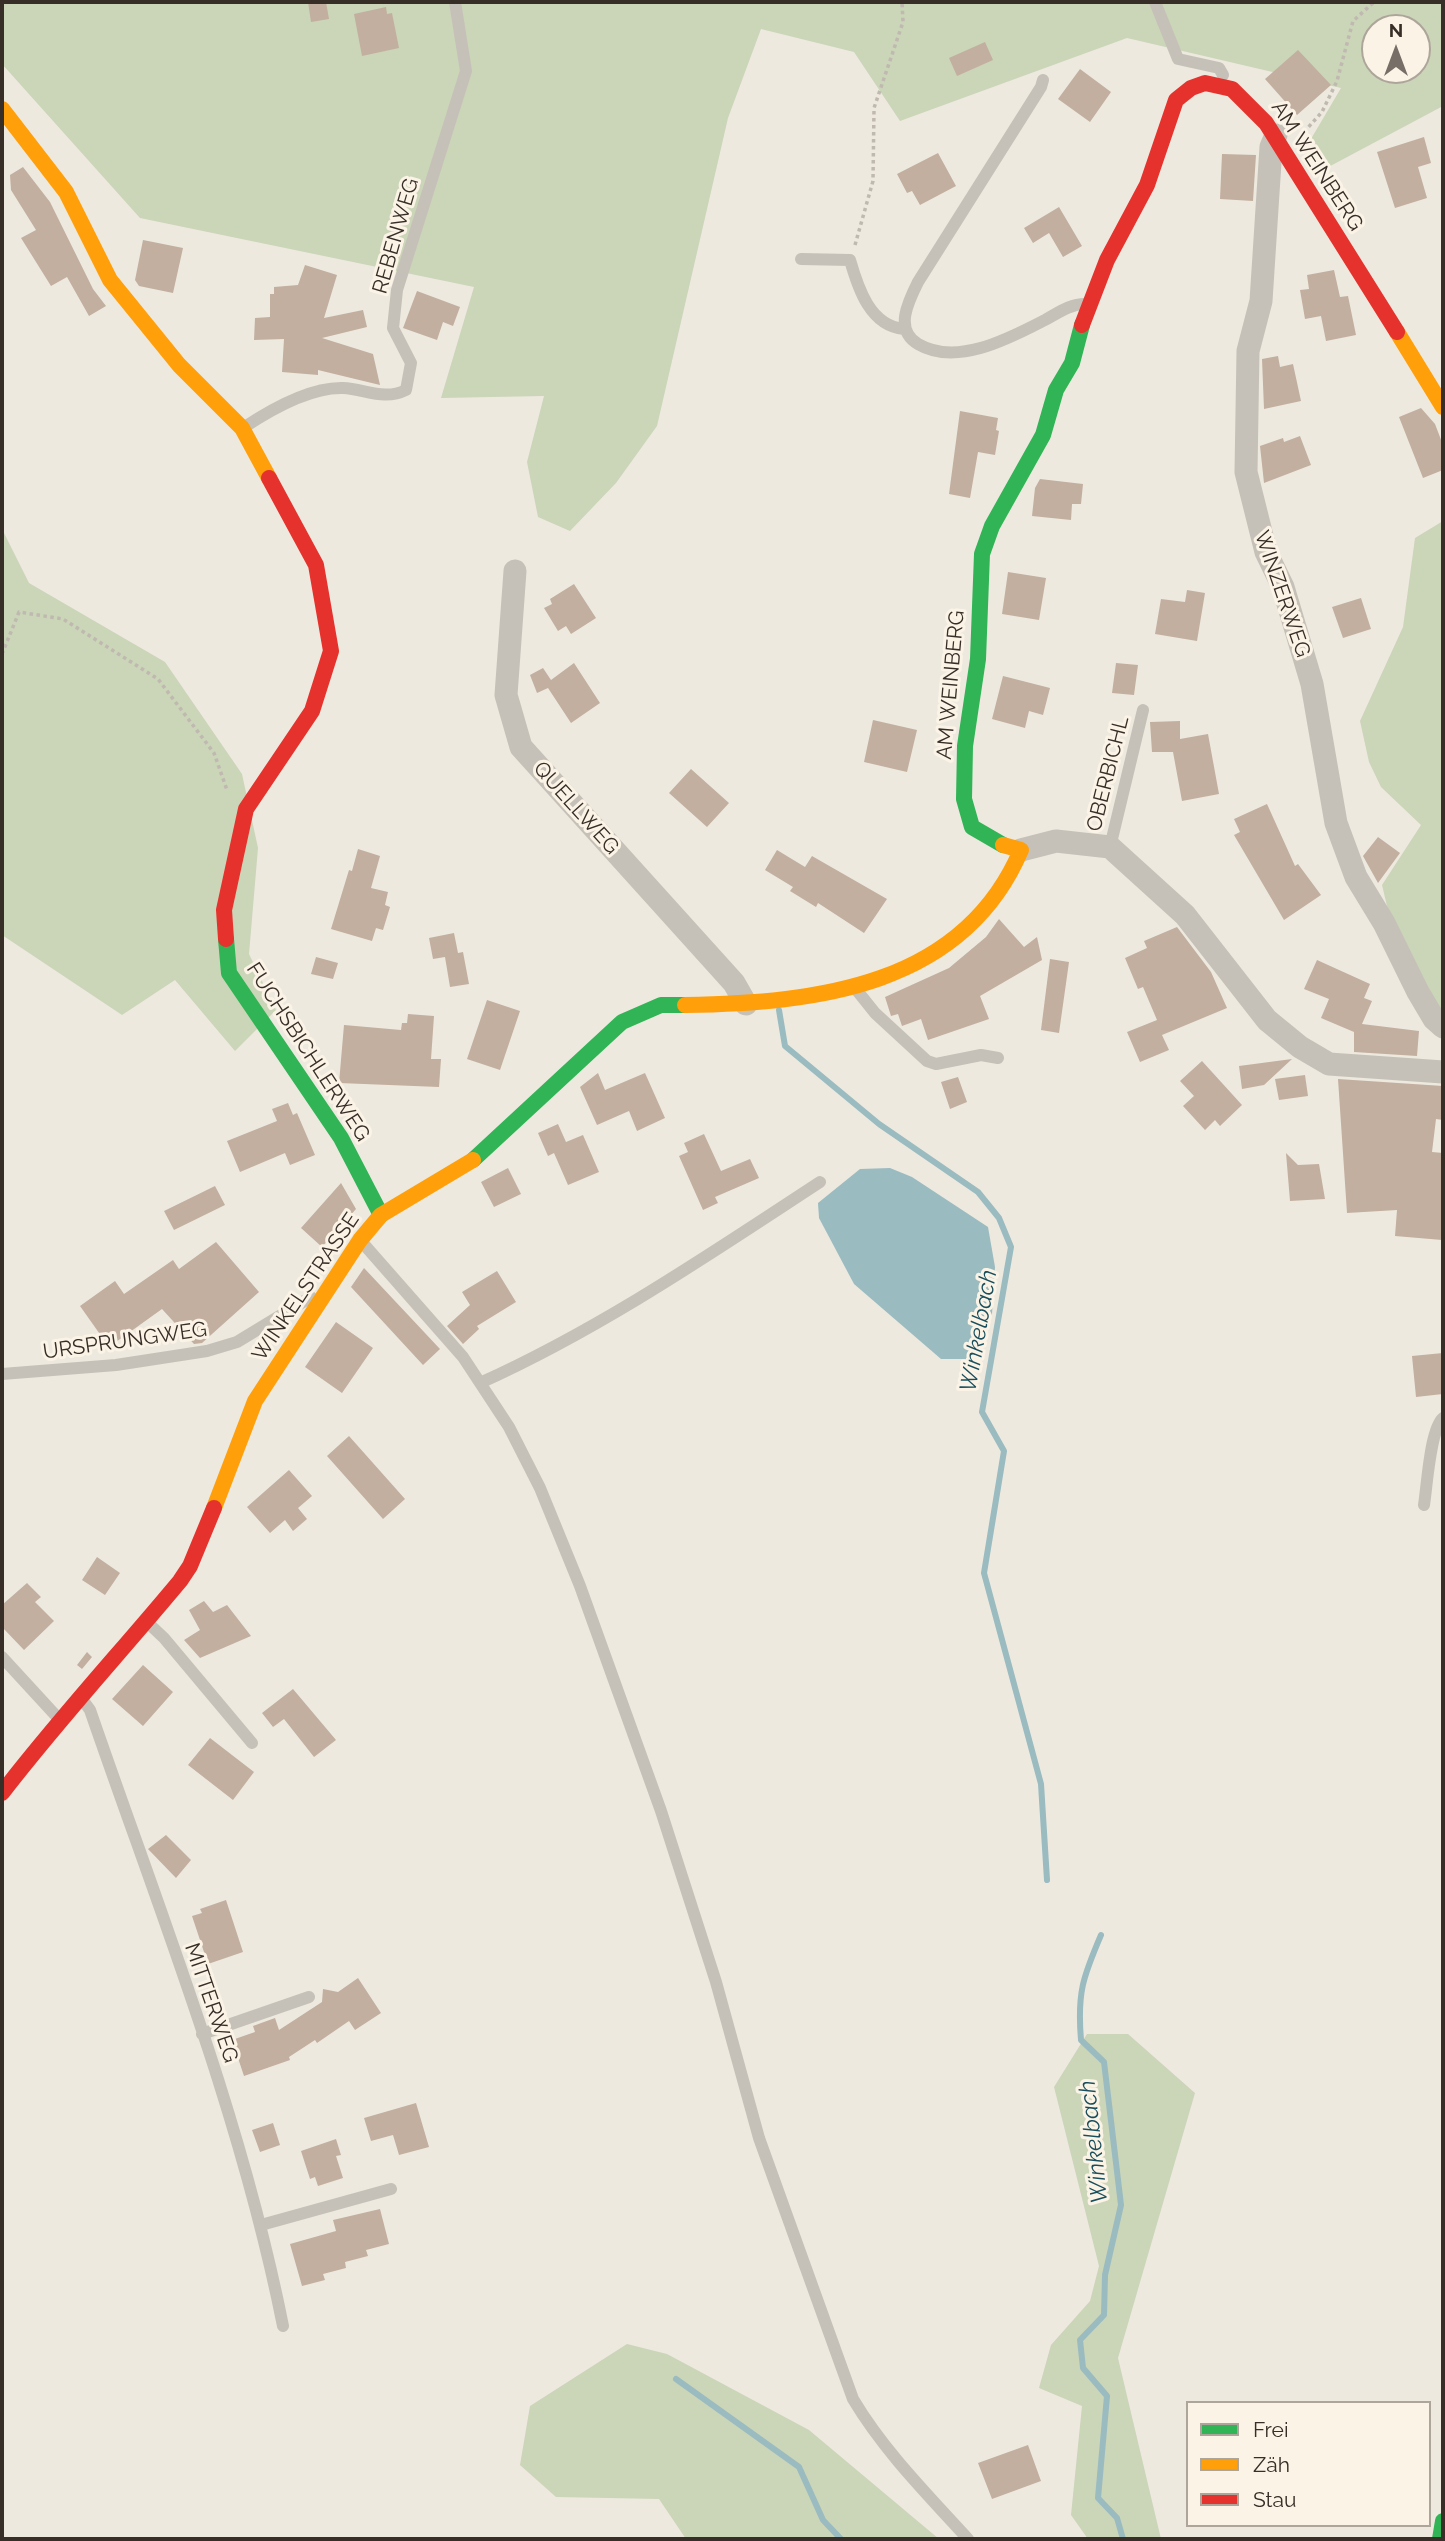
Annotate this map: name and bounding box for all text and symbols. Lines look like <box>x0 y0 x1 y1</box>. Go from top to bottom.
north arrow <box>1361 14 1431 84</box>
text: N <box>1389 19 1403 41</box>
street label: AM WEINBERG <box>1266 96 1368 236</box>
street label: REBENWEG <box>367 175 425 297</box>
street label: WINZERWEG <box>1249 527 1315 661</box>
street label: AM WEINBERG <box>932 609 970 761</box>
street label: OBERBICHL <box>1082 714 1134 834</box>
street label: QUELLWEG <box>528 756 624 860</box>
street label: FUCHSBICHLERWEG <box>241 958 375 1146</box>
street label: WINKELSTRASSE <box>247 1208 365 1366</box>
water label: Winkelbach <box>955 1268 1003 1394</box>
street label: URSPRUNGWEG <box>41 1317 209 1365</box>
street label: MITTERWEG <box>179 1940 243 2066</box>
water label: Winkelbach <box>1074 2079 1114 2205</box>
legend <box>1186 2401 1431 2527</box>
text: Frei <box>1253 2417 1289 2442</box>
text: Zäh <box>1253 2452 1290 2477</box>
text: Stau <box>1253 2487 1297 2512</box>

